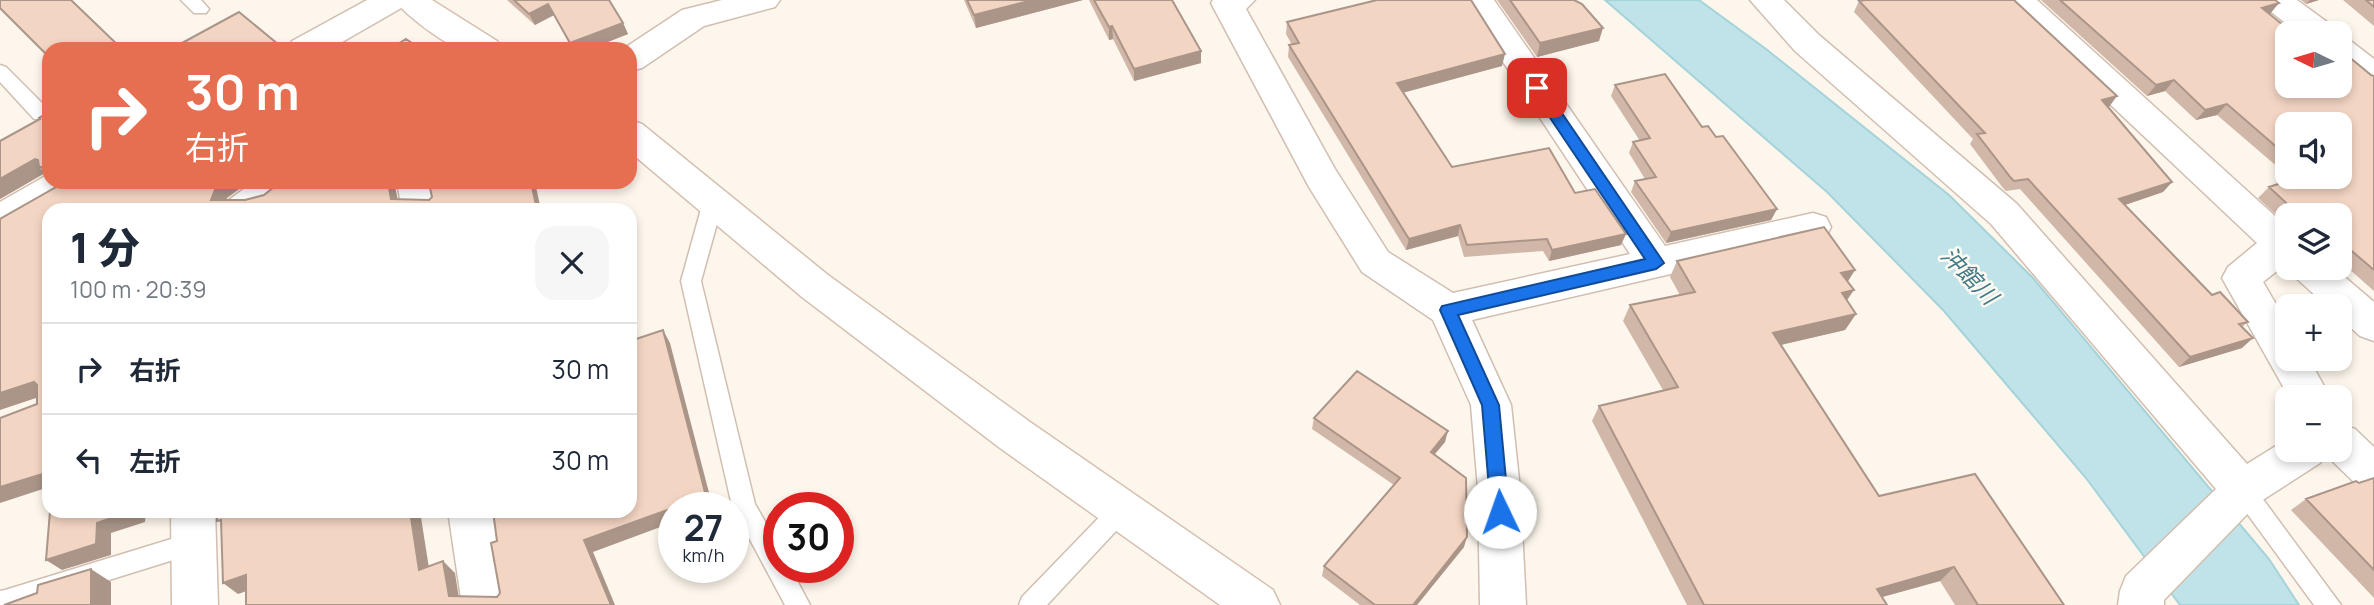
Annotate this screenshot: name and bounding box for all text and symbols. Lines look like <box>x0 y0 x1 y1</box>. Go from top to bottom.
north arrow <box>2275 21 2352 98</box>
map controls <box>2275 21 2352 462</box>
text: 30 m <box>185 58 300 125</box>
pin <box>1507 58 1567 118</box>
icon: arrive <box>1518 69 1556 107</box>
icon: right <box>70 70 161 161</box>
button: sound <box>2275 112 2352 189</box>
text: 右折 <box>185 125 249 169</box>
button: layers <box>2275 203 2352 280</box>
text: 1 分 <box>70 218 139 276</box>
button: close <box>535 226 609 300</box>
water label: 沖館川 <box>1935 239 2008 313</box>
text: 100 m · 20:39 <box>70 273 207 305</box>
button: + <box>2275 294 2352 371</box>
icon: right <box>70 350 108 388</box>
text: 30 m <box>552 351 609 387</box>
text: 右折 <box>129 352 181 388</box>
button: − <box>2275 385 2352 462</box>
icon: left <box>70 441 108 479</box>
text: 30 m <box>552 442 609 478</box>
text: 左折 <box>129 443 181 479</box>
position arrow <box>1463 475 1537 549</box>
speed limit sign: 30 <box>763 492 854 583</box>
text: 27 <box>684 504 723 552</box>
text: km/h <box>683 543 724 567</box>

